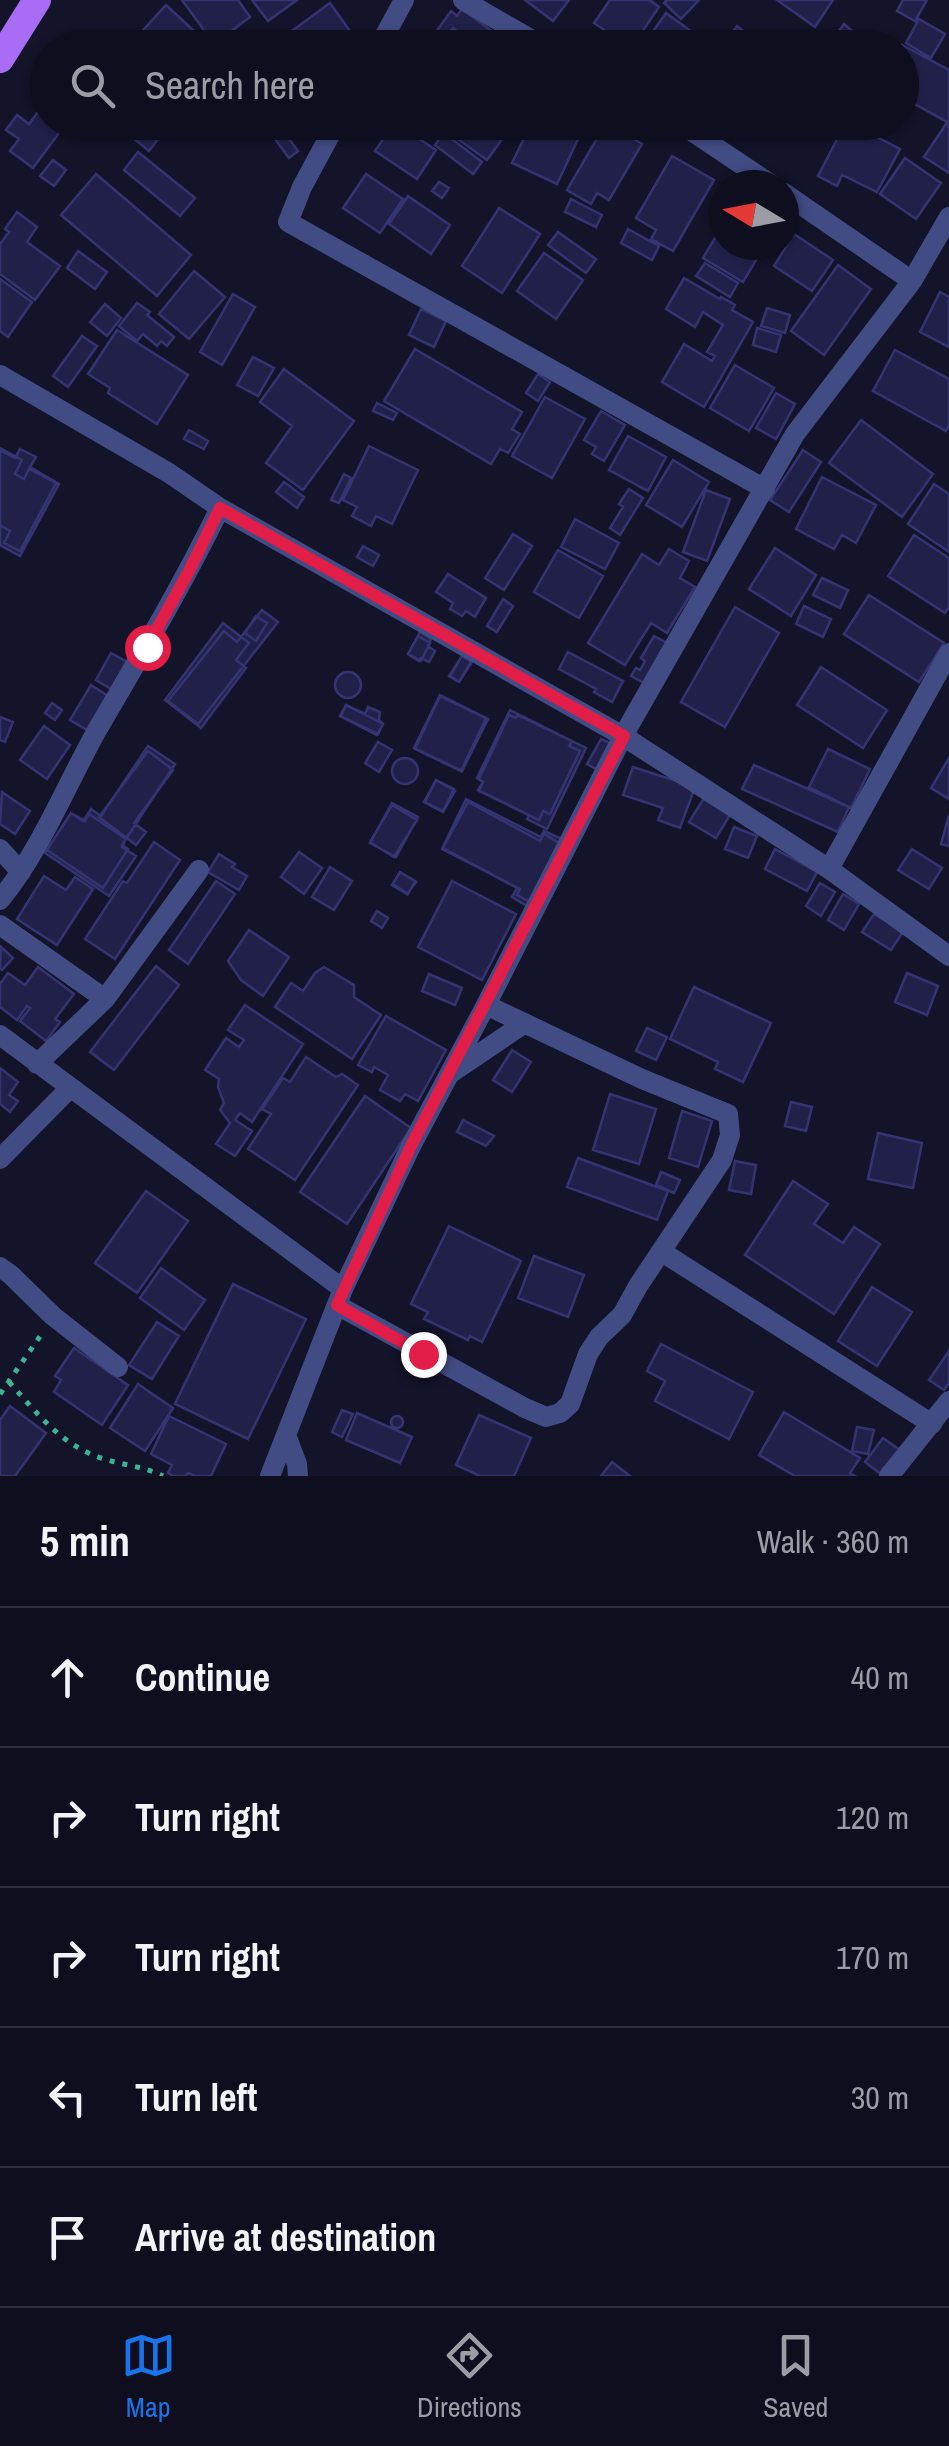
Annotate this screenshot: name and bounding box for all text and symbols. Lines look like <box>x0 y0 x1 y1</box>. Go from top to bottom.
search box <box>30 30 919 140</box>
icon: search <box>65 58 120 113</box>
text: Search here <box>145 60 315 111</box>
north arrow <box>709 170 799 260</box>
route start <box>125 625 171 671</box>
route end <box>401 1332 447 1378</box>
text: 5 min <box>40 1513 130 1569</box>
text: Walk · 360 m <box>757 1520 909 1563</box>
icon: ahead <box>40 1650 95 1705</box>
text: Continue <box>135 1652 270 1703</box>
text: 40 m <box>851 1656 909 1699</box>
icon: right <box>40 1790 95 1845</box>
text: Turn right <box>135 1792 280 1843</box>
text: 120 m <box>836 1796 909 1839</box>
icon: right <box>40 1930 95 1985</box>
text: Turn right <box>135 1932 280 1983</box>
text: 170 m <box>836 1936 909 1979</box>
icon: left <box>40 2070 95 2125</box>
text: Turn left <box>135 2072 257 2123</box>
text: 30 m <box>851 2076 909 2119</box>
icon: arrive <box>40 2210 95 2265</box>
text: Arrive at destination <box>135 2212 436 2263</box>
tab: Map <box>121 2328 176 2426</box>
tab: Directions <box>417 2328 522 2426</box>
tab: Saved <box>763 2328 828 2426</box>

